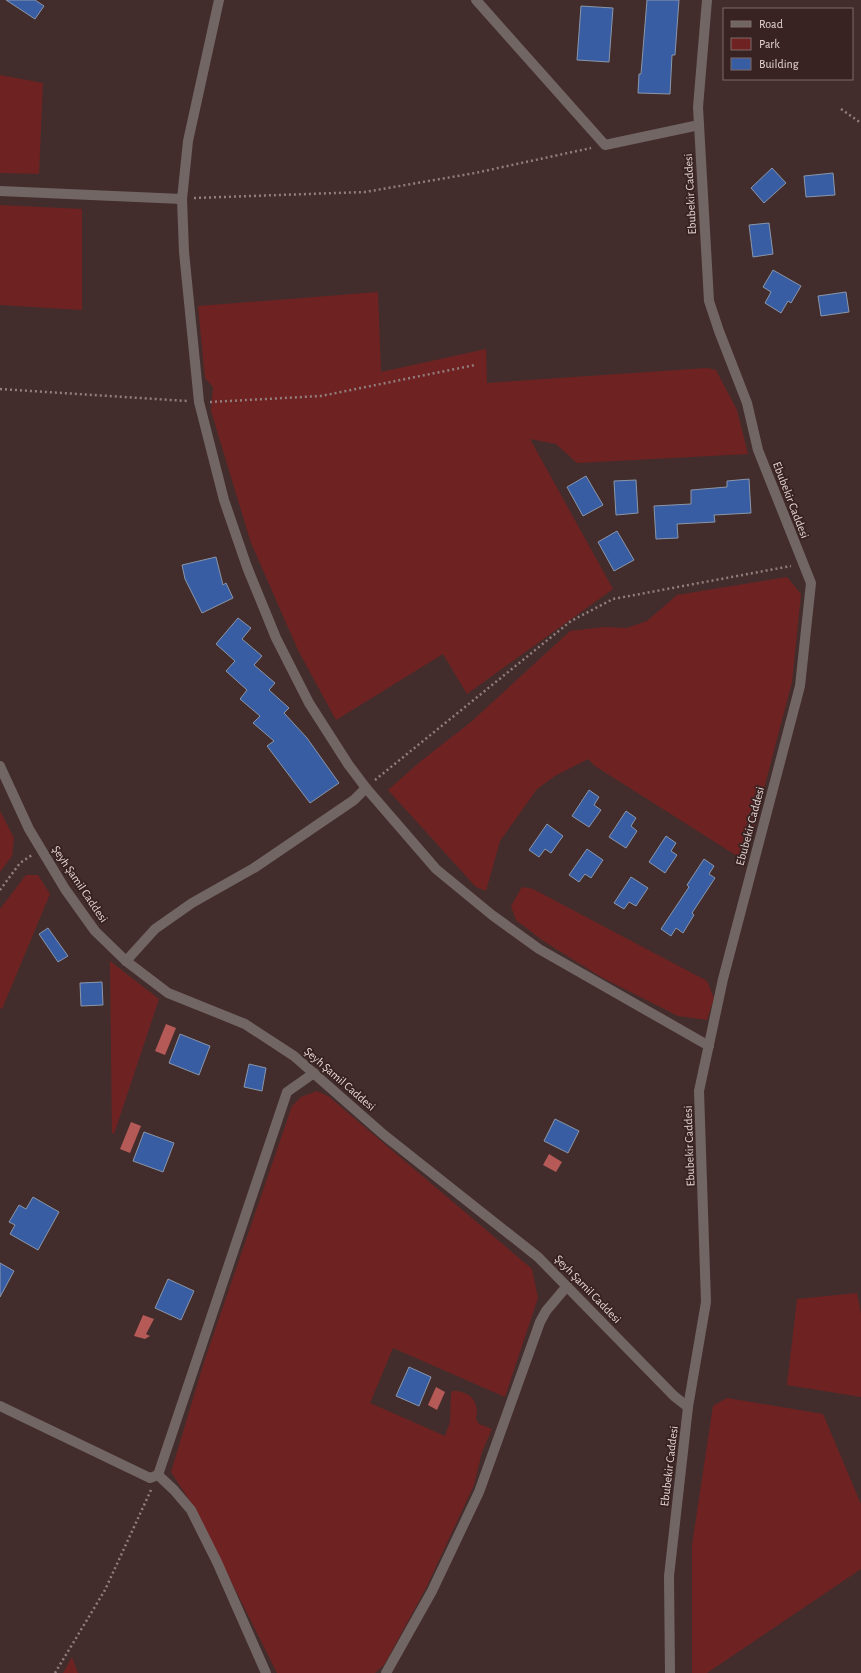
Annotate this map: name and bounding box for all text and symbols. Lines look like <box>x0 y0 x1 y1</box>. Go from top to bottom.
legend <box>723 8 853 80</box>
text: Road <box>759 18 783 30</box>
text: Park <box>759 38 780 50</box>
text: Building <box>759 58 799 70</box>
street label: Ebubekir Caddesi <box>682 153 698 235</box>
street label: Ebubekir Caddesi <box>771 460 811 540</box>
street label: Ebubekir Caddesi <box>734 785 766 867</box>
street label: Şeyh Şamil Caddesi <box>49 843 110 925</box>
street label: Şeyh Şamil Caddesi <box>302 1045 378 1114</box>
street label: Ebubekir Caddesi <box>682 1105 696 1187</box>
street label: Şeyh Şamil Caddesi <box>552 1253 623 1326</box>
street label: Ebubekir Caddesi <box>658 1425 680 1507</box>

